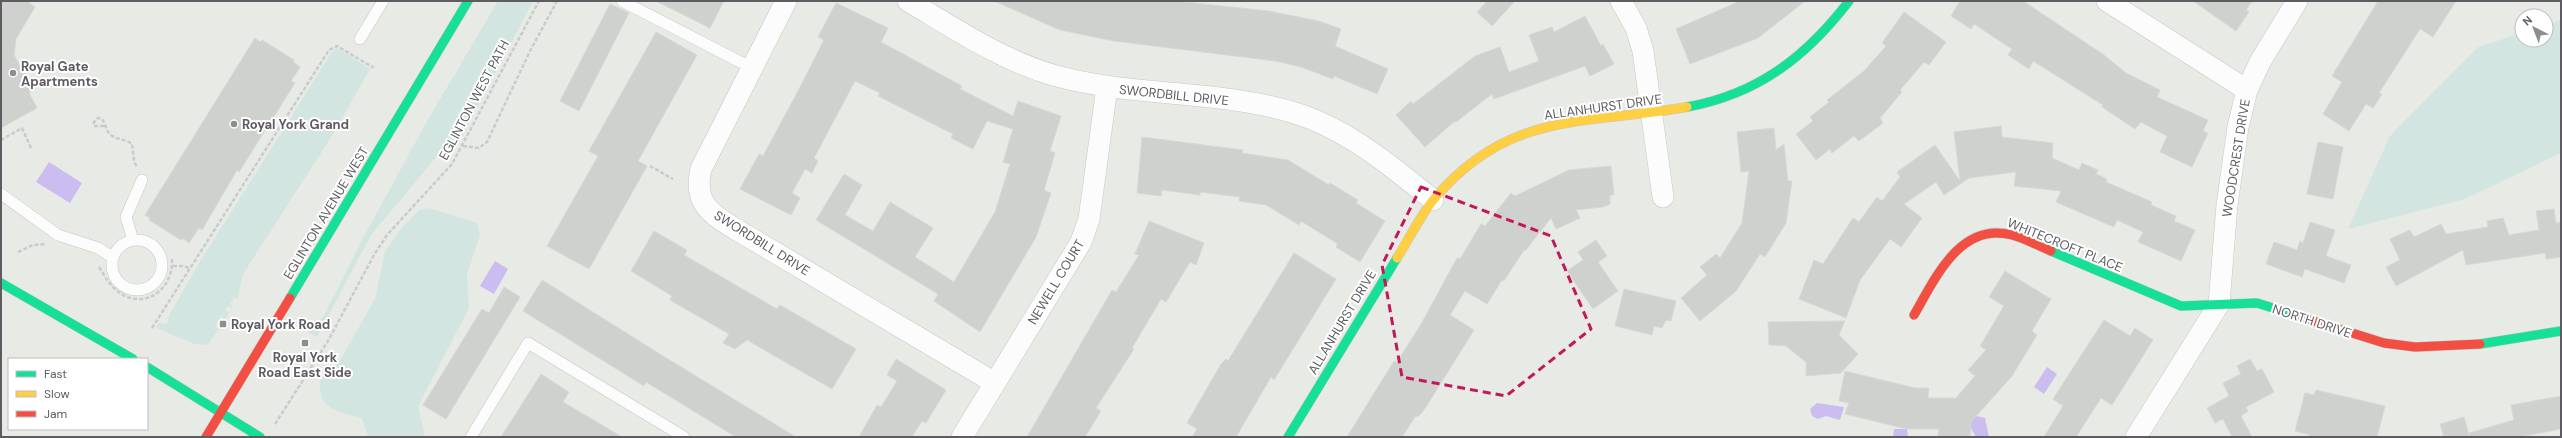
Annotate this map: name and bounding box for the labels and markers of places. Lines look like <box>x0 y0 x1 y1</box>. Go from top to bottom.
place label: Royal Gate Apartments <box>21 58 98 90</box>
marker: Royal Gate Apartments <box>8 68 18 78</box>
place label: Royal York Grand <box>242 116 349 133</box>
marker: Royal York Grand <box>229 119 239 129</box>
place label: Royal York Road <box>231 316 330 333</box>
marker: Royal York Road <box>218 319 228 329</box>
marker: Royal York Road East Side <box>300 338 310 348</box>
place label: Royal York Road East Side <box>258 349 352 381</box>

